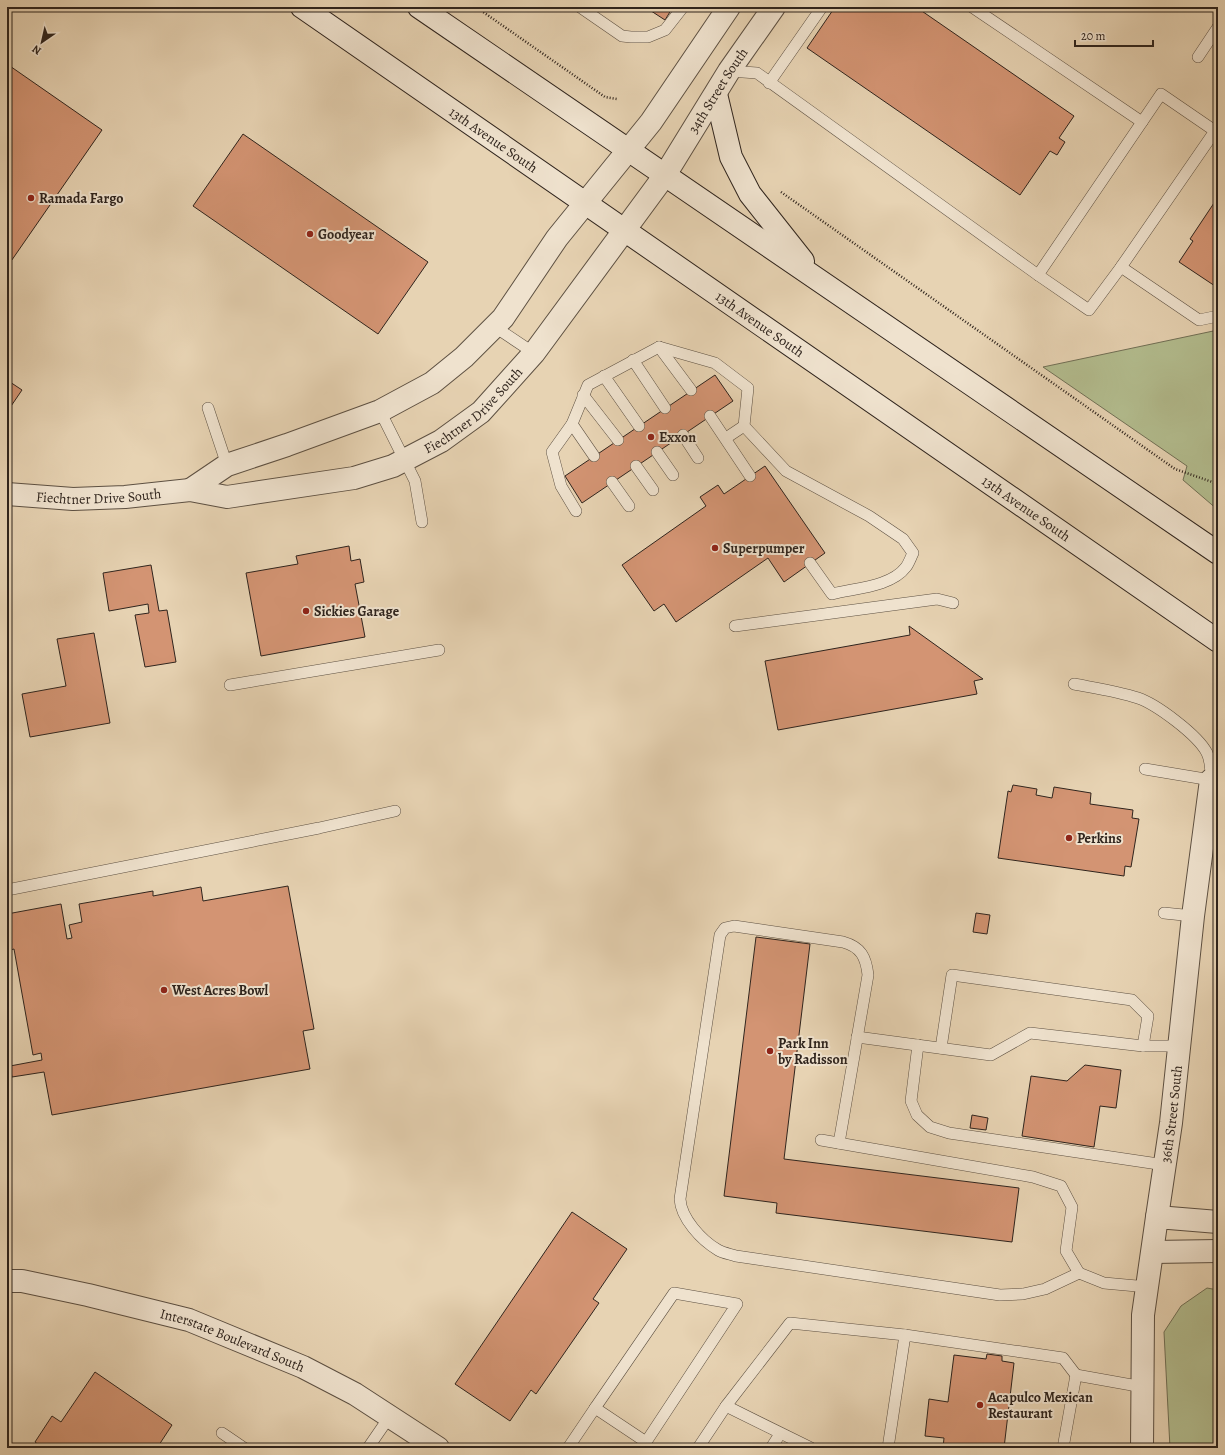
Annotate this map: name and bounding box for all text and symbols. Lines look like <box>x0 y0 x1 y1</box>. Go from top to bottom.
north arrow <box>22 22 62 62</box>
scale bar <box>1075 22 1153 48</box>
text: 20 m <box>1081 28 1105 44</box>
text: N <box>29 41 44 58</box>
street label: 34th Street South <box>683 43 752 137</box>
street label: 13th Avenue South <box>445 102 542 177</box>
place label: Ramada Fargo <box>39 189 123 208</box>
marker: Ramada Fargo <box>26 193 36 203</box>
place label: Goodyear <box>318 225 374 244</box>
marker: Goodyear <box>305 229 315 239</box>
street label: 13th Avenue South <box>712 287 809 362</box>
street label: Fiechtner Drive South <box>420 362 527 458</box>
place label: Exxon <box>659 428 696 447</box>
marker: Exxon <box>646 432 656 442</box>
street label: 13th Avenue South <box>978 471 1075 546</box>
street label: Fiechtner Drive South <box>36 484 163 509</box>
place label: Superpumper <box>723 539 805 558</box>
marker: Superpumper <box>710 543 720 553</box>
place label: Sickies Garage <box>314 602 400 621</box>
marker: Sickies Garage <box>301 606 311 616</box>
place label: Perkins <box>1077 829 1122 848</box>
marker: Perkins <box>1064 833 1074 843</box>
place label: West Acres Bowl <box>171 981 269 1000</box>
marker: West Acres Bowl <box>159 985 169 995</box>
place label: Park Inn by Radisson <box>777 1034 848 1069</box>
marker: Park Inn by Radisson <box>765 1046 775 1056</box>
street label: 36th Street South <box>1156 1064 1187 1164</box>
street label: Interstate Boulevard South <box>158 1304 308 1376</box>
place label: Acapulco Mexican Restaurant <box>987 1388 1093 1423</box>
marker: Acapulco Mexican Restaurant <box>975 1400 985 1410</box>

